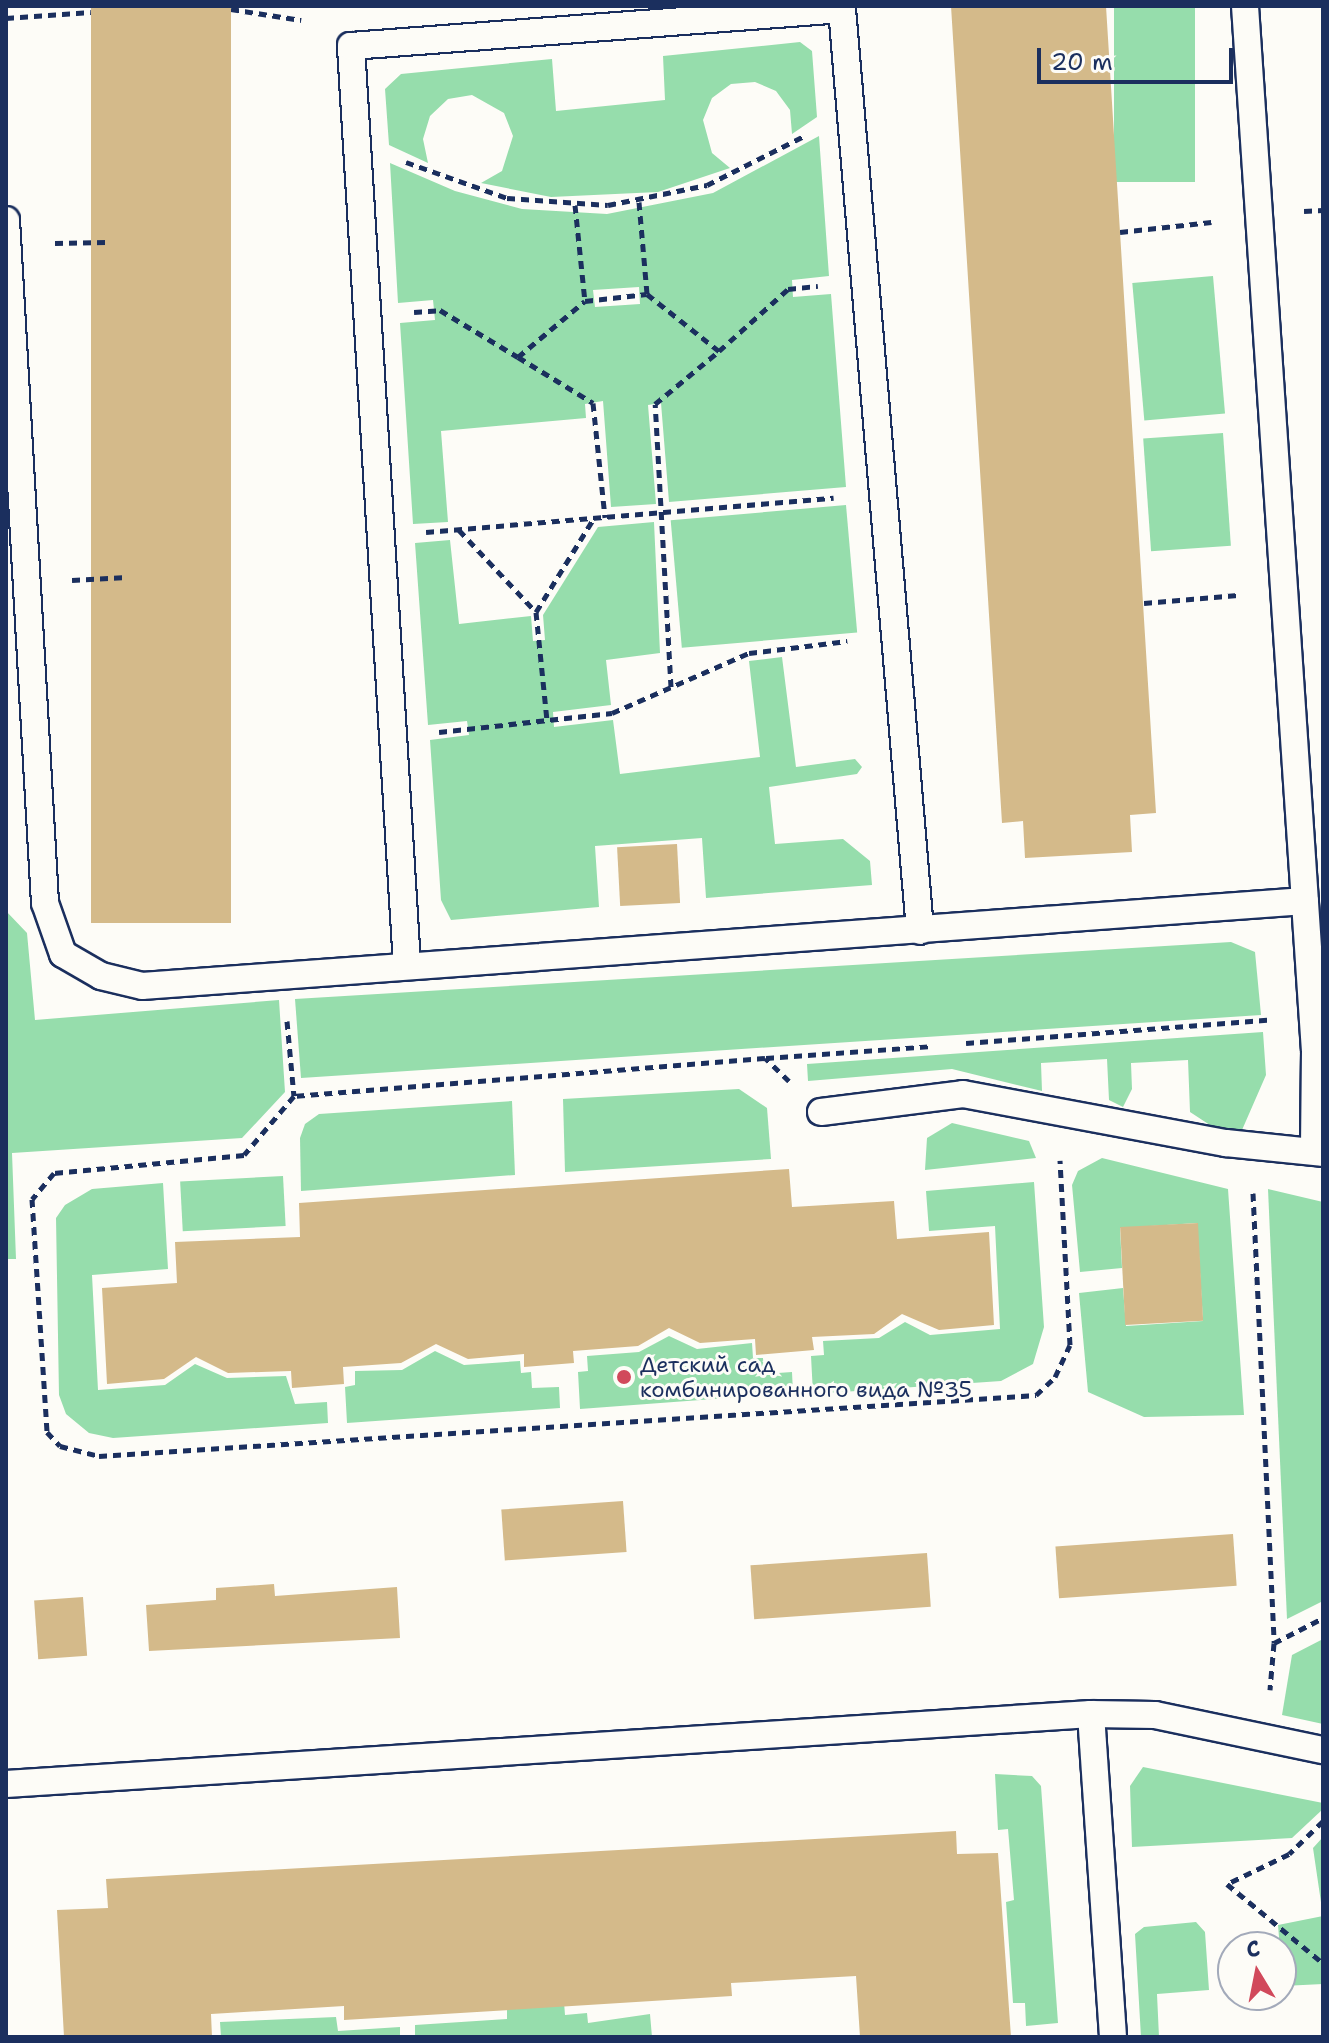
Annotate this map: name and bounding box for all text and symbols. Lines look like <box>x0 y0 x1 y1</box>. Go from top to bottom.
scale bar <box>1041 32 1237 82</box>
text: 20 m <box>1051 46 1113 78</box>
place label: Детский сад комбинированного вида №35 <box>640 1351 972 1402</box>
marker: Детский сад комбинированного вида №35 <box>615 1368 633 1386</box>
north arrow <box>1217 1931 1297 2011</box>
text: С <box>1244 1933 1262 1964</box>

